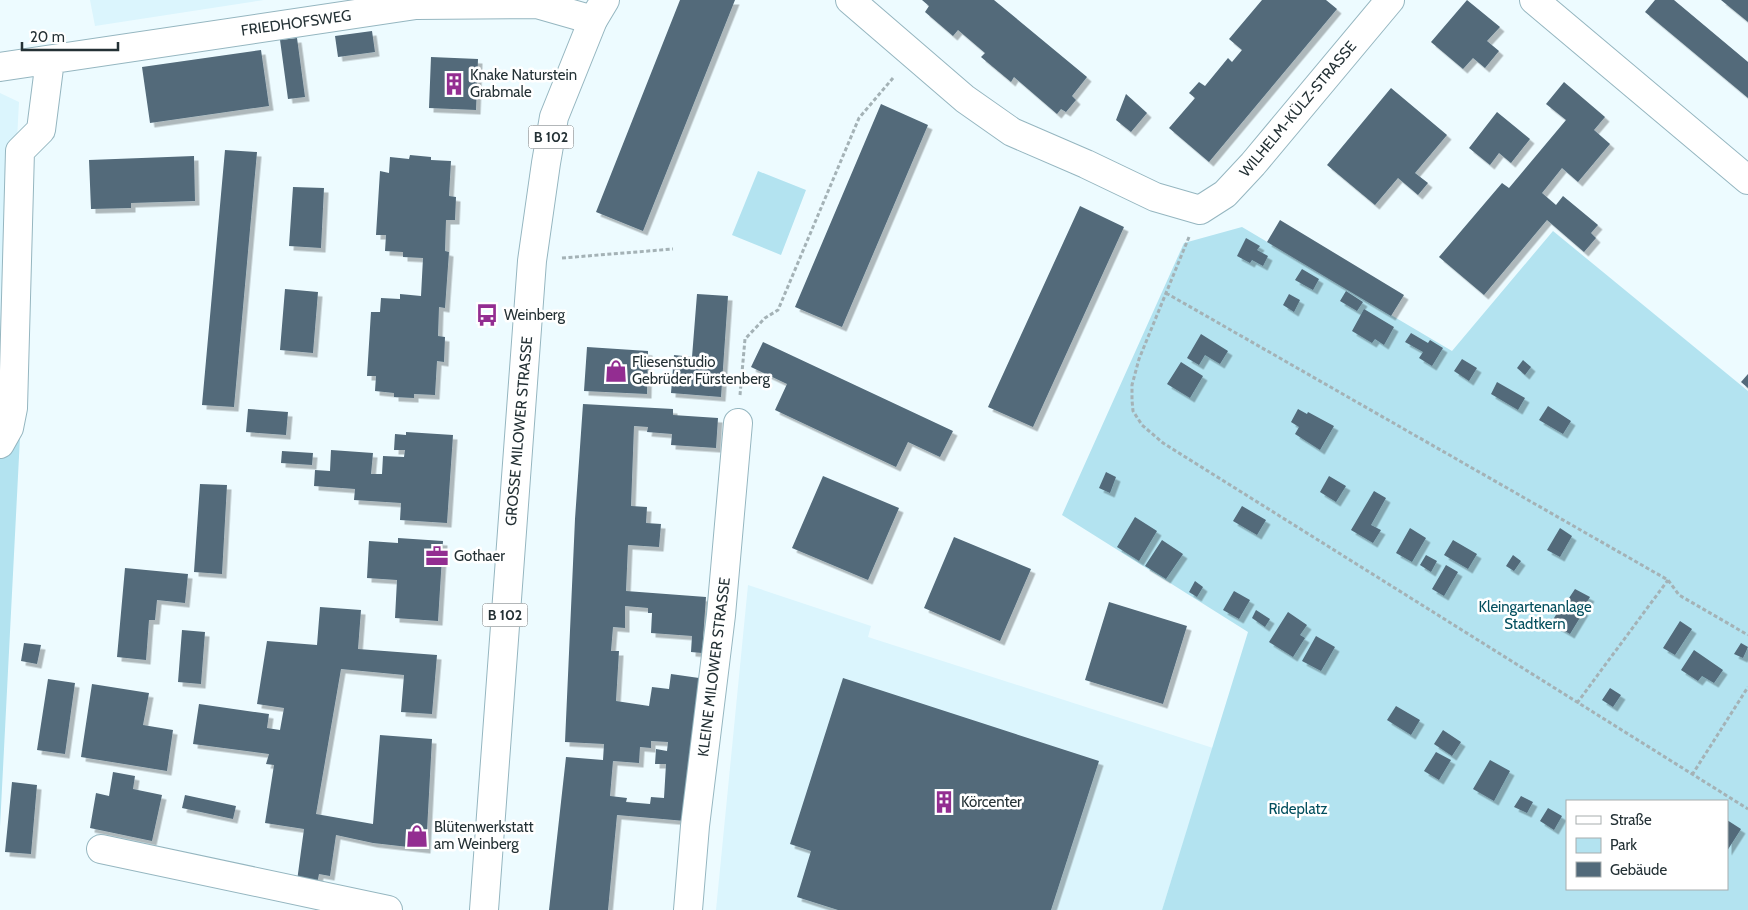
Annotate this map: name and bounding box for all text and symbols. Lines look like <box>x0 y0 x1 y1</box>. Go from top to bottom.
street label: FRIEDHOFSWEG <box>240 6 352 40</box>
scale bar <box>22 20 119 52</box>
text: 20 m <box>30 28 65 46</box>
street label: WILHELM-KÜLZ-STRASSE <box>1236 37 1360 181</box>
place label: Knake Naturstein Grabmale <box>470 66 577 101</box>
building icon: Knake Naturstein Grabmale <box>441 71 467 97</box>
road number: B 102 <box>528 125 574 148</box>
bus stop icon: Weinberg <box>474 302 500 328</box>
place label: Weinberg <box>504 306 566 324</box>
street label: GROSSE MILOWER STRASSE <box>502 335 536 527</box>
place label: Fliesenstudio Gebrüder Fürstenberg <box>632 353 771 388</box>
shop icon: Fliesenstudio Gebrüder Fürstenberg <box>603 358 629 384</box>
office icon: Gothaer <box>424 543 450 569</box>
place label: Gothaer <box>454 547 505 565</box>
street label: KLEINE MILOWER STRASSE <box>694 576 734 758</box>
park label: Kleingartenanlage Stadtkern <box>1478 598 1592 633</box>
road number: B 102 <box>482 604 528 626</box>
building icon: Körcenter <box>931 789 957 815</box>
place label: Körcenter <box>961 793 1022 811</box>
park label: Rideplatz <box>1268 800 1328 818</box>
legend <box>1566 800 1728 890</box>
text: Straße <box>1610 811 1652 829</box>
place label: Blütenwerkstatt am Weinberg <box>434 818 534 853</box>
shop icon: Blütenwerkstatt am Weinberg <box>404 823 430 849</box>
text: Park <box>1610 836 1637 854</box>
text: Gebäude <box>1610 861 1667 879</box>

